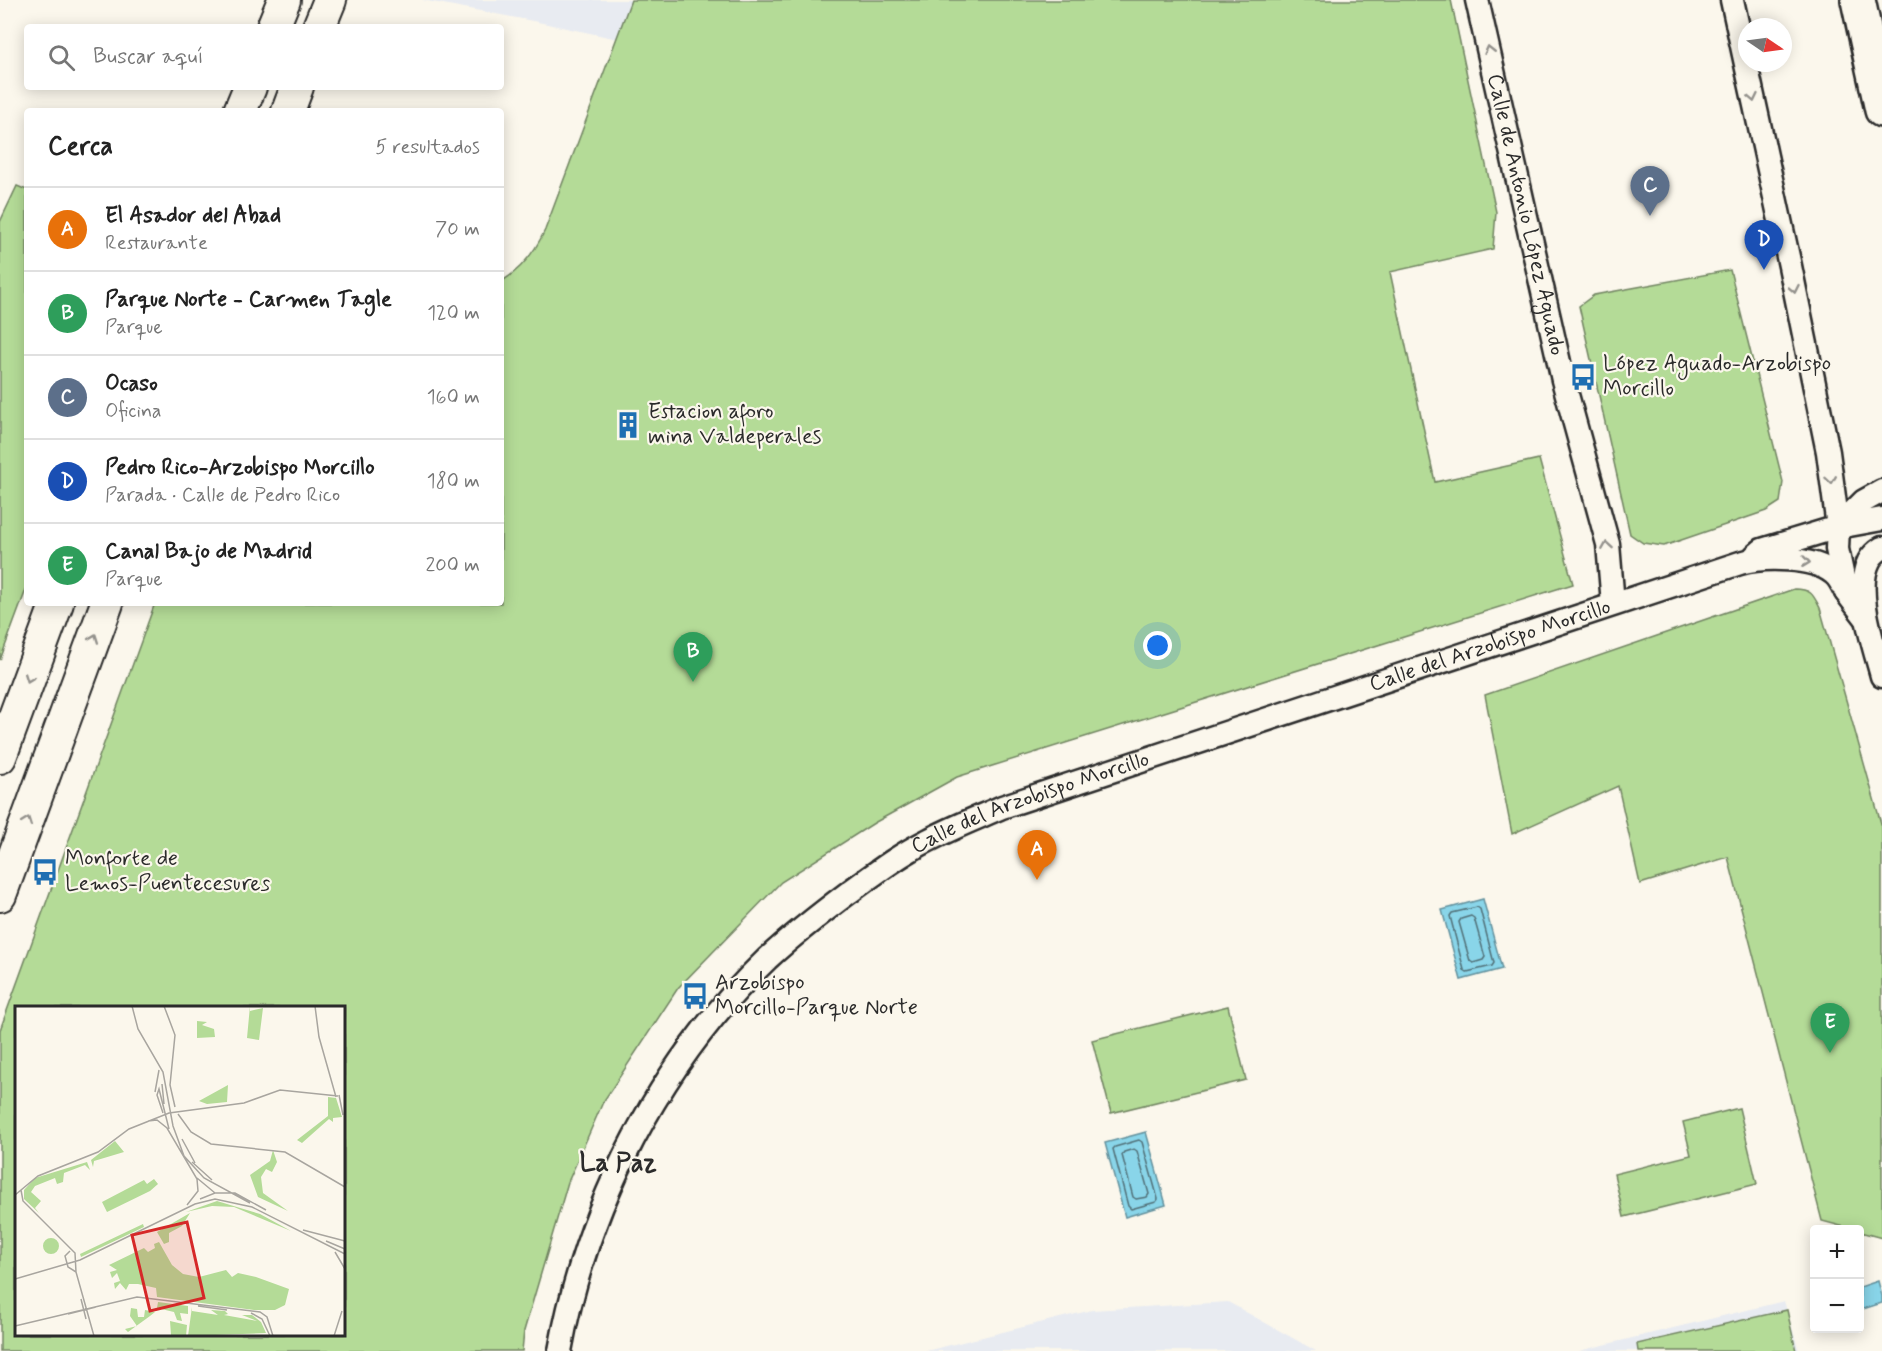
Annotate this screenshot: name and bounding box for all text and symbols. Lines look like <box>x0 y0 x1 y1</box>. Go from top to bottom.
north arrow <box>1738 18 1792 72</box>
search box <box>24 24 504 90</box>
icon: search <box>45 41 78 74</box>
text: Buscar aquí <box>93 43 204 71</box>
one-way arrow <box>1483 45 1496 55</box>
street label: Calle de Antonio López Aguado <box>1480 71 1571 358</box>
one-way arrow <box>1746 93 1759 103</box>
text: Cerca <box>48 130 113 164</box>
text: 5 resultados <box>375 134 480 161</box>
pin: C <box>1630 166 1670 216</box>
text: El Asador del Abad <box>105 202 281 230</box>
text: A <box>61 216 74 243</box>
text: 70 m <box>435 216 480 243</box>
pin: D <box>1744 220 1784 270</box>
text: Restaurante <box>105 230 208 257</box>
one-way arrow <box>1787 284 1800 294</box>
text: Parque Norte - Carmen Tagle <box>105 286 392 314</box>
text: B <box>61 300 74 327</box>
text: 120 m <box>427 300 480 327</box>
text: Parque <box>105 314 163 341</box>
place label: López Aguado-Arzobispo Morcillo <box>1603 350 1831 403</box>
bus stop icon: López Aguado-Arzobispo Morcillo <box>1568 362 1598 392</box>
text: Ocaso <box>105 370 158 398</box>
text: C <box>60 384 75 411</box>
text: 160 m <box>427 384 480 411</box>
text: Oficina <box>105 398 161 425</box>
place label: Estacion aforo mina Valdeperales <box>648 398 822 451</box>
building icon: Estacion aforo mina Valdeperales <box>613 410 643 440</box>
text: Pedro Rico-Arzobispo Morcillo <box>105 454 375 482</box>
text: D <box>61 468 74 495</box>
text: 180 m <box>427 468 480 495</box>
one-way arrow <box>1825 476 1837 485</box>
text: Parada · Calle de Pedro Rico <box>105 482 340 509</box>
text: Canal Bajo de Madrid <box>105 538 312 566</box>
one-way arrow <box>1602 541 1614 551</box>
text: E <box>62 552 73 579</box>
text: 200 m <box>425 552 480 579</box>
one-way arrow <box>1801 555 1810 567</box>
text: Parque <box>105 566 163 593</box>
street label: Calle del Arzobispo Morcillo <box>1366 593 1614 699</box>
your location <box>1143 631 1172 660</box>
pin: B <box>674 632 712 682</box>
one-way arrow <box>87 633 100 644</box>
one-way arrow <box>24 671 36 682</box>
street label: Calle del Arzobispo Morcillo <box>910 748 1154 862</box>
one-way arrow <box>20 816 33 827</box>
pin: A <box>1018 830 1056 880</box>
place label: Monforte de Lemos-Puentecesures <box>65 845 270 898</box>
bus stop icon: Monforte de Lemos-Puentecesures <box>30 857 60 887</box>
place label: Arzobispo Morcillo-Parque Norte <box>715 969 918 1022</box>
bus stop icon: Arzobispo Morcillo-Parque Norte <box>680 981 710 1011</box>
pin: E <box>1810 1004 1850 1053</box>
inset map <box>15 1006 345 1336</box>
district label: La Paz <box>579 1147 657 1181</box>
map controls <box>1810 1225 1864 1333</box>
button: + <box>1810 1225 1864 1279</box>
button: − <box>1810 1279 1864 1333</box>

